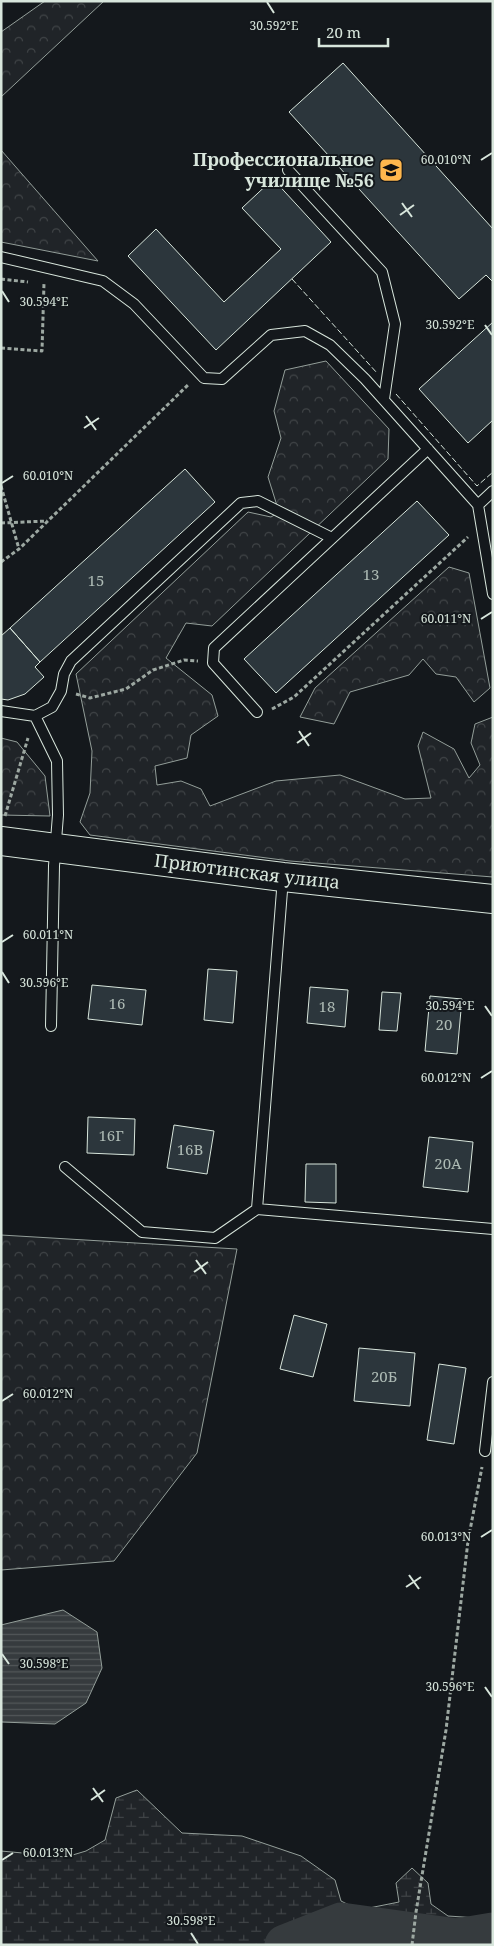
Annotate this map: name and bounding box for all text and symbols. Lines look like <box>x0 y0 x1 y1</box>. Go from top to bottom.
scale bar <box>319 15 388 47</box>
text: 30.592°E <box>250 17 298 34</box>
text: 20 m <box>326 22 361 42</box>
place label: Профессиональное училище №56 <box>193 147 374 192</box>
text: 60.010°N <box>421 151 471 168</box>
school or university icon: Профессиональное училище №56 <box>378 157 404 183</box>
text: 30.594°E <box>20 293 68 310</box>
text: 30.592°E <box>426 316 474 333</box>
text: 60.010°N <box>23 467 73 484</box>
house number: 13 <box>363 564 379 584</box>
house number: 15 <box>88 570 104 590</box>
text: 60.011°N <box>421 610 471 627</box>
street label: Приютинская улица <box>153 848 341 894</box>
text: 60.011°N <box>23 926 73 943</box>
text: 30.596°E <box>20 974 68 991</box>
house number: 16 <box>109 993 125 1013</box>
house number: 18 <box>319 996 335 1016</box>
text: 30.594°E <box>426 997 474 1014</box>
house number: 20 <box>436 1014 452 1034</box>
text: 60.012°N <box>421 1069 471 1086</box>
house number: 16Г <box>98 1125 124 1145</box>
house number: 16В <box>177 1139 203 1159</box>
house number: 20А <box>434 1153 462 1173</box>
house number: 20Б <box>371 1366 397 1386</box>
text: 60.012°N <box>23 1385 73 1402</box>
text: 60.013°N <box>421 1528 471 1545</box>
text: 30.598°E <box>20 1655 68 1672</box>
text: 30.596°E <box>426 1678 474 1695</box>
text: 60.013°N <box>23 1844 73 1861</box>
text: 30.598°E <box>167 1912 215 1929</box>

